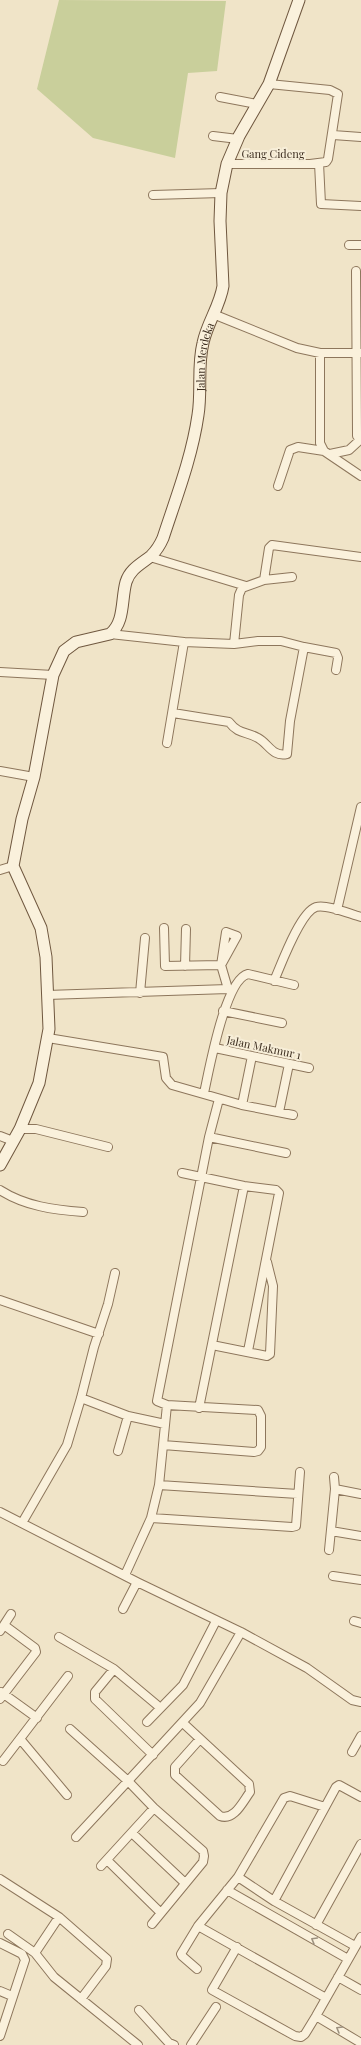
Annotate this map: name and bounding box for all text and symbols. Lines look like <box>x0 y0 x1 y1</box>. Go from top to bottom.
street label: Gang Cideng <box>241 146 305 161</box>
street label: Jalan Merdeka <box>192 319 217 392</box>
street label: Jalan Makmur 1 <box>225 1032 302 1062</box>
one-way arrow <box>311 1937 318 1944</box>
one-way arrow <box>336 2027 343 2034</box>

